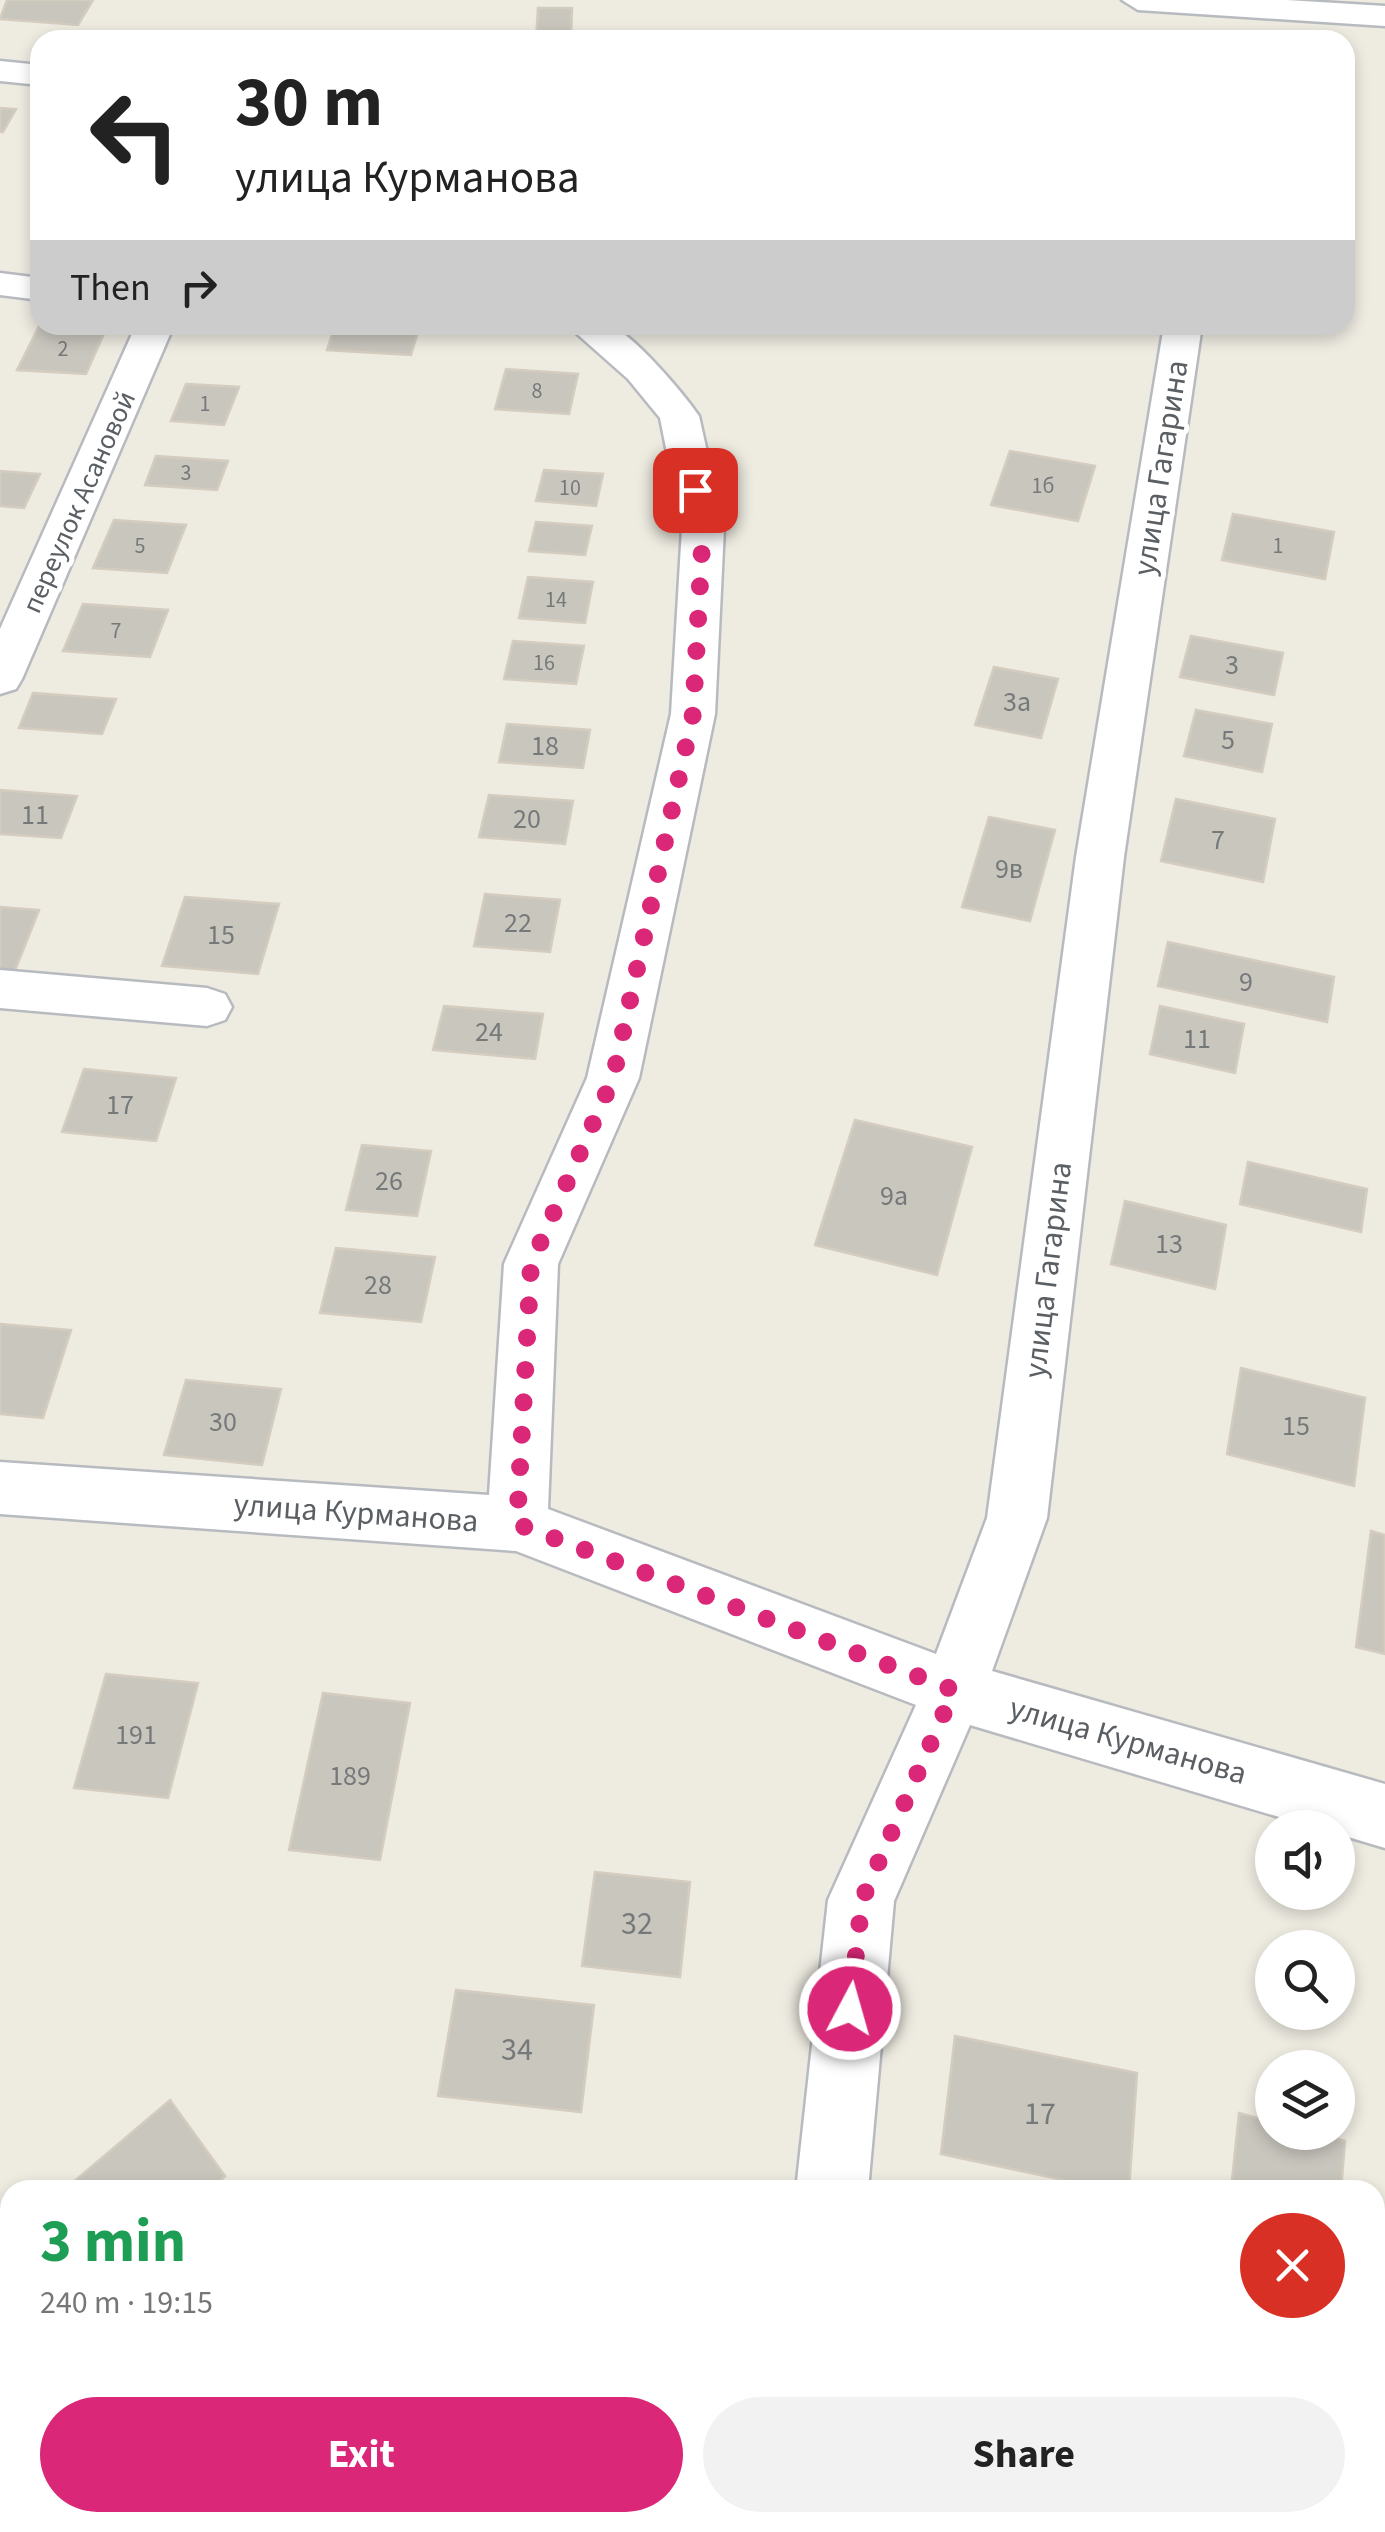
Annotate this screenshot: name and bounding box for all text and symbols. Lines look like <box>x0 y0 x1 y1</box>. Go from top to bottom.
text: 30 m <box>235 53 383 153</box>
icon: left <box>70 70 200 200</box>
text: улица Курманова <box>235 146 580 210</box>
icon: right <box>171 260 226 315</box>
text: Then <box>70 261 151 315</box>
house number: 2 <box>58 333 68 365</box>
street label: улица Гагарина <box>1121 357 1201 579</box>
house number: 8 <box>532 375 543 407</box>
street label: переулок Асановой <box>12 385 146 619</box>
house number: 1 <box>200 388 210 420</box>
pin <box>653 448 738 533</box>
house number: 3 <box>181 457 191 489</box>
icon: arrive <box>668 463 723 518</box>
house number: 1б <box>1032 470 1054 502</box>
house number: 10 <box>559 472 581 504</box>
house number: 5 <box>135 530 145 562</box>
house number: 1 <box>1273 530 1283 562</box>
house number: 14 <box>545 584 567 616</box>
house number: 7 <box>111 615 122 647</box>
house number: 3 <box>1225 645 1239 685</box>
house number: 16 <box>533 647 555 679</box>
house number: 3а <box>1003 682 1031 722</box>
house number: 5 <box>1221 720 1235 760</box>
house number: 18 <box>531 726 559 766</box>
house number: 11 <box>21 795 49 835</box>
house number: 20 <box>513 799 541 839</box>
house number: 7 <box>1211 820 1225 860</box>
house number: 9в <box>995 849 1023 889</box>
house number: 22 <box>504 903 532 943</box>
house number: 15 <box>207 915 235 955</box>
house number: 9 <box>1239 962 1253 1002</box>
house number: 24 <box>475 1012 503 1052</box>
house number: 11 <box>1183 1019 1211 1059</box>
house number: 17 <box>106 1085 134 1125</box>
street label: улица Гагарина <box>1012 1159 1084 1381</box>
house number: 26 <box>375 1161 403 1201</box>
house number: 9а <box>880 1176 908 1216</box>
house number: 13 <box>1155 1224 1183 1264</box>
house number: 28 <box>364 1265 392 1305</box>
house number: 30 <box>209 1402 237 1442</box>
house number: 15 <box>1282 1406 1310 1446</box>
street label: улица Курманова <box>232 1482 480 1544</box>
street label: улица Курманова <box>1004 1685 1252 1797</box>
house number: 191 <box>115 1715 157 1755</box>
house number: 189 <box>329 1756 371 1796</box>
map controls <box>1255 1810 1355 2150</box>
button: sound <box>1255 1810 1355 1910</box>
house number: 32 <box>621 1901 653 1947</box>
button: search <box>1255 1930 1355 2030</box>
position arrow <box>798 1957 902 2061</box>
house number: 34 <box>501 2027 533 2073</box>
button: layers <box>1255 2050 1355 2150</box>
house number: 17 <box>1024 2091 1056 2137</box>
text: 3 min <box>40 2200 186 2285</box>
button: close <box>1240 2213 1345 2318</box>
text: 240 m · 19:15 <box>40 2280 213 2326</box>
button: Exit <box>40 2397 683 2512</box>
button: Share <box>703 2397 1345 2512</box>

